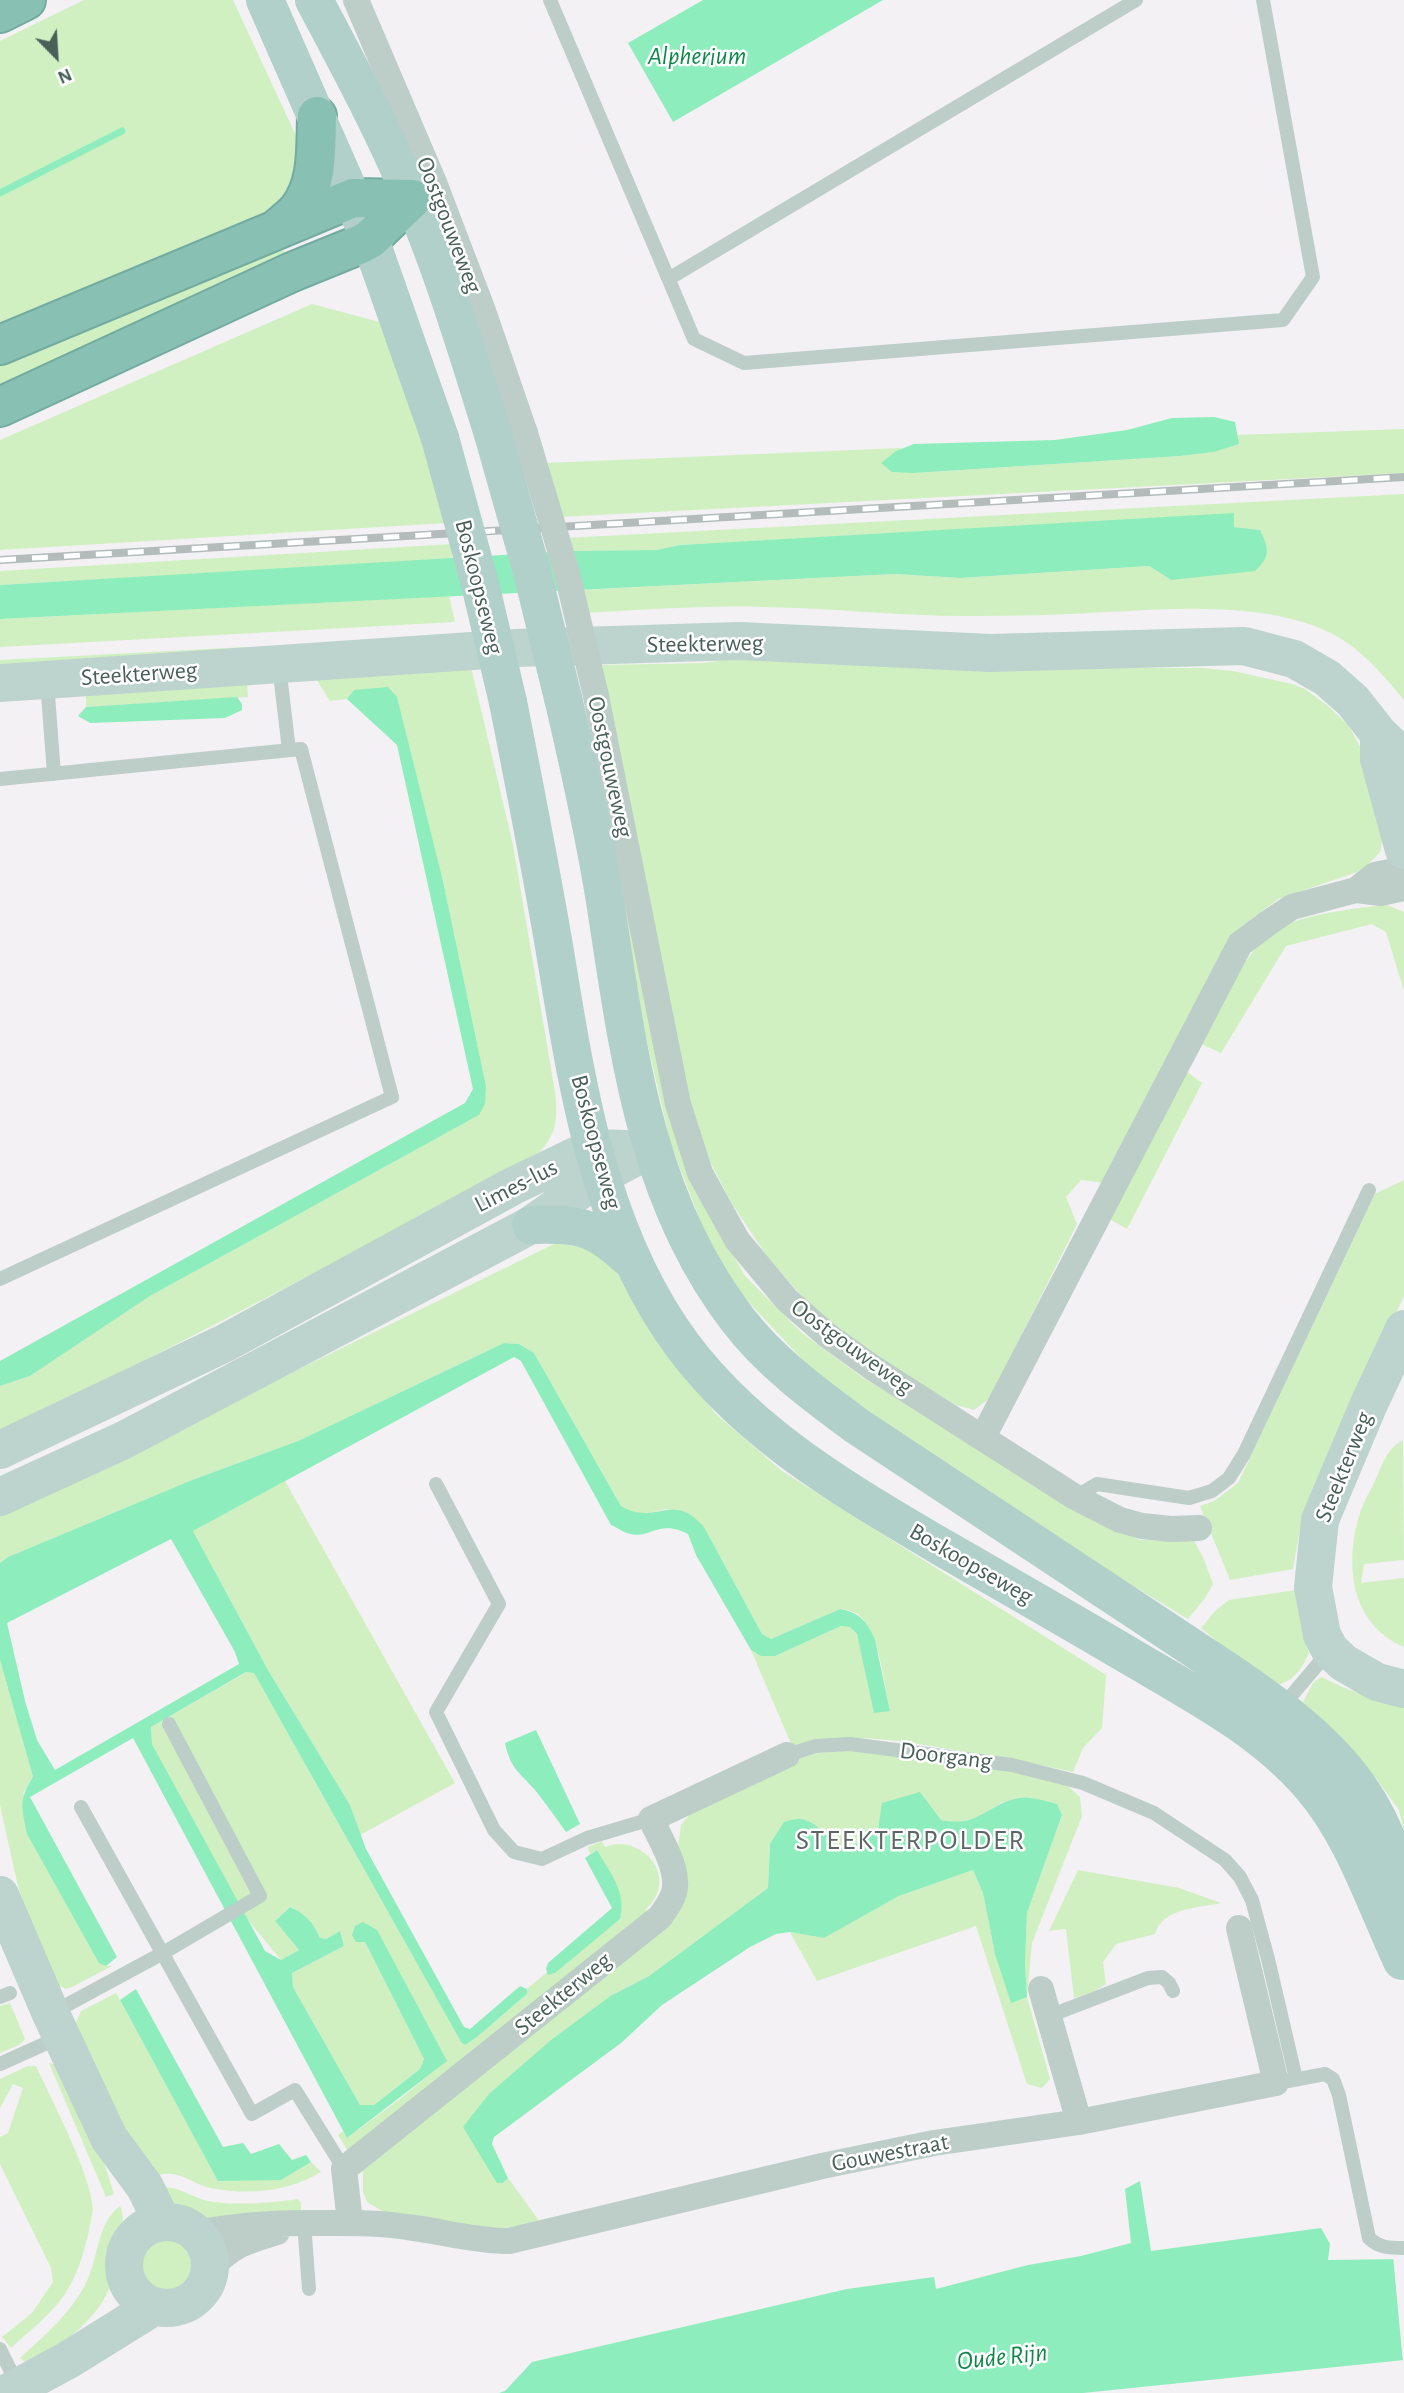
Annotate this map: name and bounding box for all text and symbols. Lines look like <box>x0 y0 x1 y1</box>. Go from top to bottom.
north arrow <box>21 21 91 91</box>
water label: Alpherium <box>648 40 746 72</box>
text: N <box>55 64 75 87</box>
street label: Oostgouweweg <box>410 153 488 297</box>
street label: Boskoopseweg <box>448 517 510 657</box>
street label: Steekterweg <box>647 629 763 659</box>
street label: Steekterweg <box>80 656 198 692</box>
street label: Oostgouweweg <box>581 694 639 840</box>
street label: Boskoopseweg <box>564 1072 628 1212</box>
street label: Limes-lus <box>470 1153 562 1219</box>
street label: Oostgouweweg <box>785 1293 919 1401</box>
street label: Steekterweg <box>1309 1408 1379 1526</box>
street label: Boskoopseweg <box>904 1517 1038 1611</box>
street label: Doorgang <box>898 1736 994 1776</box>
district label: STEEKTERPOLDER <box>798 1824 1024 1858</box>
street label: Steekterweg <box>509 1946 617 2042</box>
street label: Gouwestraat <box>829 2128 951 2178</box>
water label: Oude Rijn <box>955 2337 1049 2377</box>

